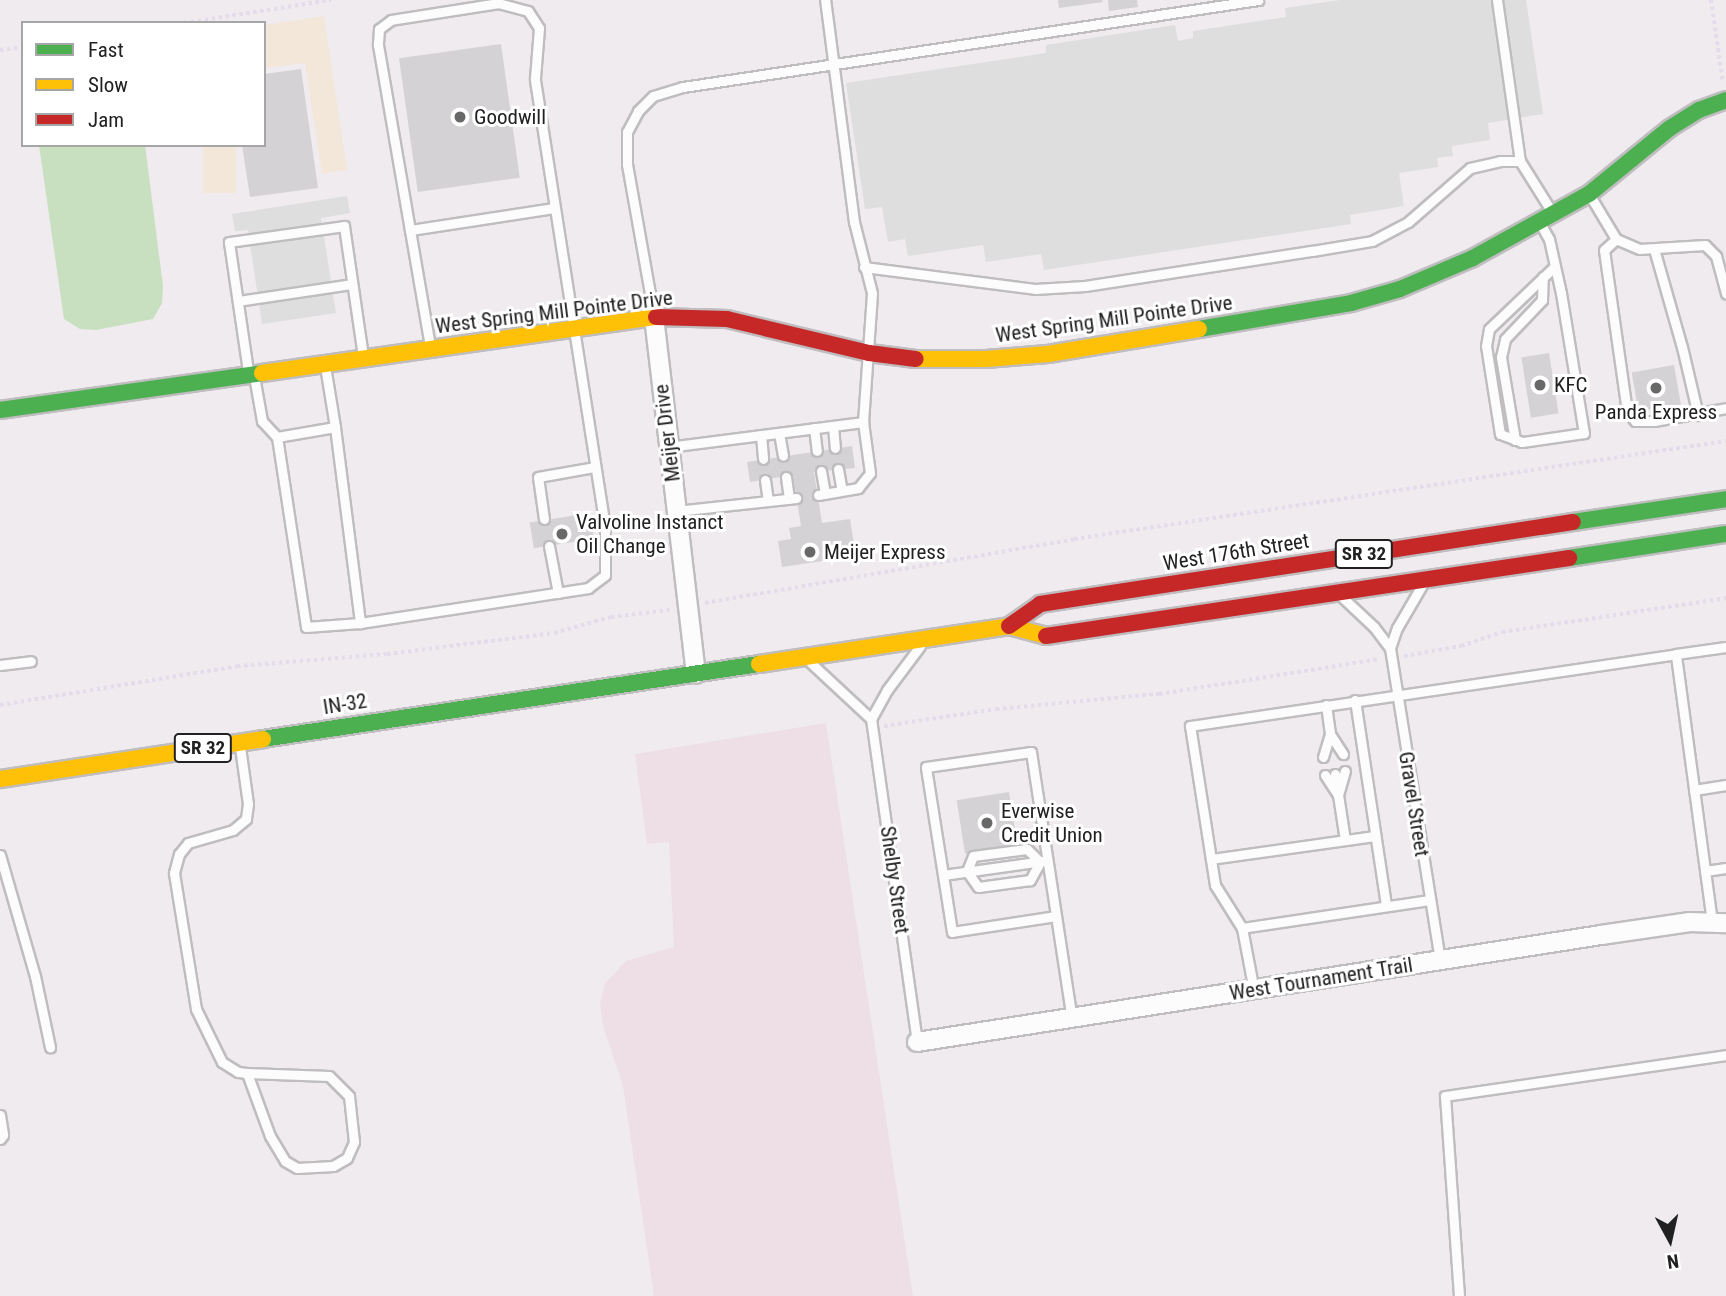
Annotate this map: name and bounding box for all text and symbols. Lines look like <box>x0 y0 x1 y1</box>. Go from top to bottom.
legend <box>21 21 266 147</box>
text: Fast <box>88 38 124 62</box>
text: Slow <box>88 73 128 97</box>
place label: Goodwill <box>474 104 546 130</box>
text: Jam <box>88 108 124 132</box>
marker: Goodwill <box>452 109 468 125</box>
street label: West Spring Mill Pointe Drive <box>434 285 674 339</box>
street label: West Spring Mill Pointe Drive <box>994 290 1234 348</box>
place label: KFC <box>1554 372 1587 398</box>
marker: KFC <box>1532 377 1548 393</box>
marker: Panda Express <box>1648 380 1664 396</box>
street label: Meijer Drive <box>649 383 685 483</box>
place label: Panda Express <box>1595 399 1717 425</box>
place label: Valvoline Instanct Oil Change <box>576 509 723 559</box>
marker: Valvoline Instanct Oil Change <box>554 526 570 542</box>
street label: West 176th Street <box>1161 528 1311 576</box>
road number: SR 32 <box>1334 538 1394 569</box>
place label: Meijer Express <box>824 539 946 565</box>
marker: Meijer Express <box>802 544 818 560</box>
street label: IN-32 <box>321 688 369 720</box>
road number: SR 32 <box>173 733 233 764</box>
street label: Gravel Street <box>1393 750 1435 858</box>
place label: Everwise Credit Union <box>1001 798 1103 848</box>
marker: Everwise Credit Union <box>979 815 995 831</box>
street label: Shelby Street <box>875 824 915 936</box>
street label: West Tournament Trail <box>1227 952 1415 1006</box>
north arrow <box>1635 1205 1705 1275</box>
text: N <box>1666 1249 1680 1273</box>

